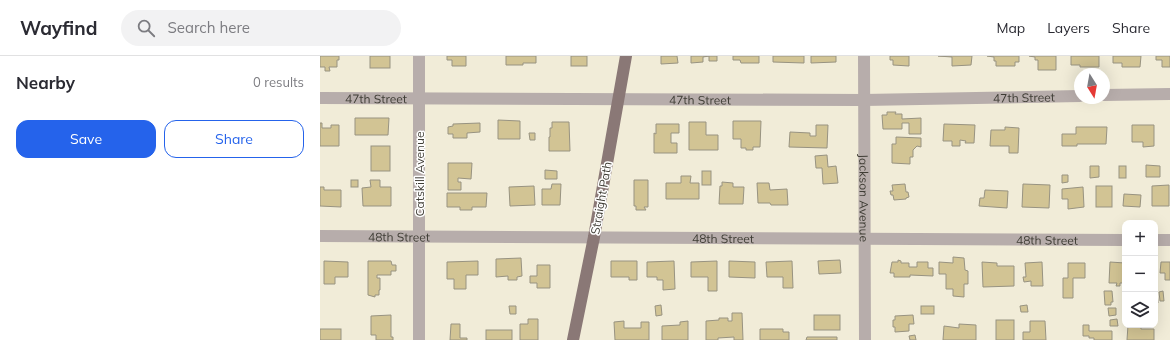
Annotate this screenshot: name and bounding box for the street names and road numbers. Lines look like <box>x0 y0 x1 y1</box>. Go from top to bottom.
street label: 47th Street <box>993 89 1055 105</box>
street label: 47th Street <box>345 91 407 106</box>
street label: 47th Street <box>669 92 731 107</box>
street label: Catskill Avenue <box>412 131 427 217</box>
street label: Jackson Avenue <box>857 154 872 242</box>
street label: Straight Path <box>587 160 615 236</box>
street label: 48th Street <box>368 229 430 244</box>
street label: 48th Street <box>692 230 754 246</box>
street label: 48th Street <box>1016 232 1078 247</box>

